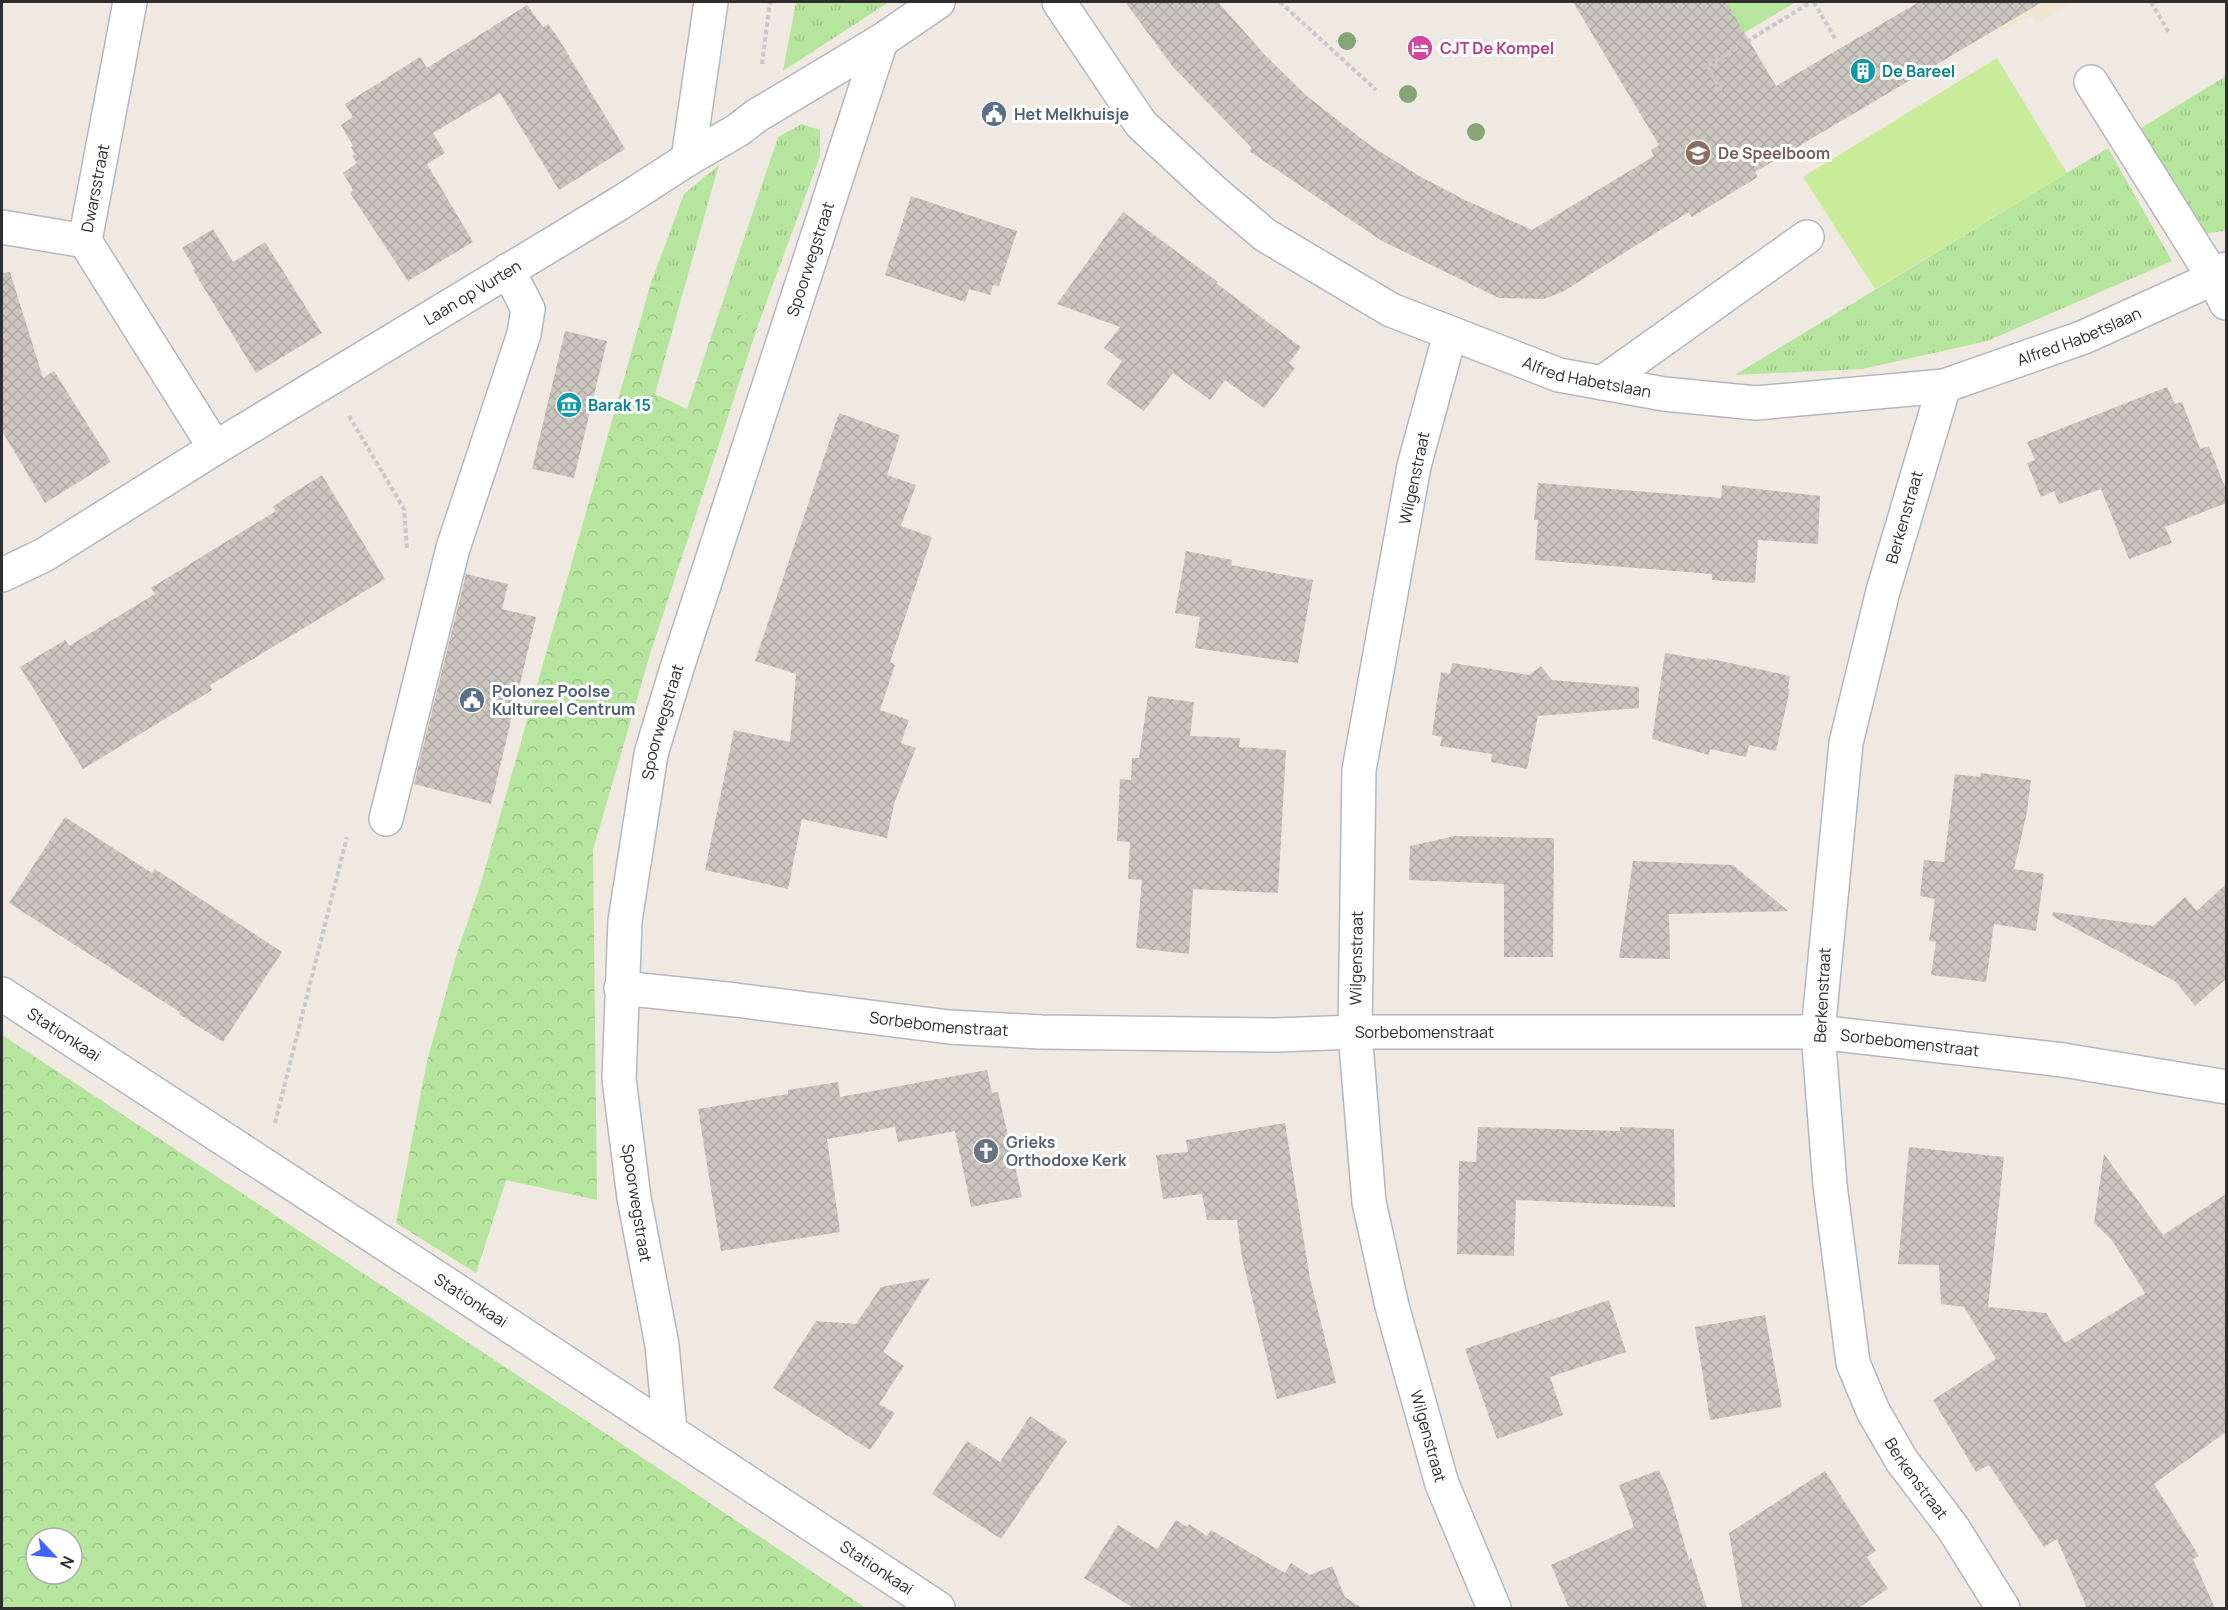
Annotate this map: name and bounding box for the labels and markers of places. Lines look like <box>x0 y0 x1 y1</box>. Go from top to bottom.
hotel icon: CJT De Kompel <box>1405 33 1435 63</box>
place label: CJT De Kompel <box>1440 37 1554 59</box>
building icon: De Bareel <box>1848 56 1878 86</box>
place label: De Bareel <box>1882 60 1955 82</box>
public building icon: Het Melkhuisje <box>979 99 1009 129</box>
place label: Het Melkhuisje <box>1014 103 1129 125</box>
school or university icon: De Speelboom <box>1683 138 1713 168</box>
place label: De Speelboom <box>1718 142 1830 164</box>
museum icon: Barak 15 <box>554 390 584 420</box>
place label: Barak 15 <box>588 394 651 416</box>
place label: Polonez Poolse Kultureel Centrum <box>492 680 635 720</box>
public building icon: Polonez Poolse Kultureel Centrum <box>457 685 487 715</box>
place label: Grieks Orthodoxe Kerk <box>1006 1131 1127 1171</box>
church icon: Grieks Orthodoxe Kerk <box>971 1136 1001 1166</box>

